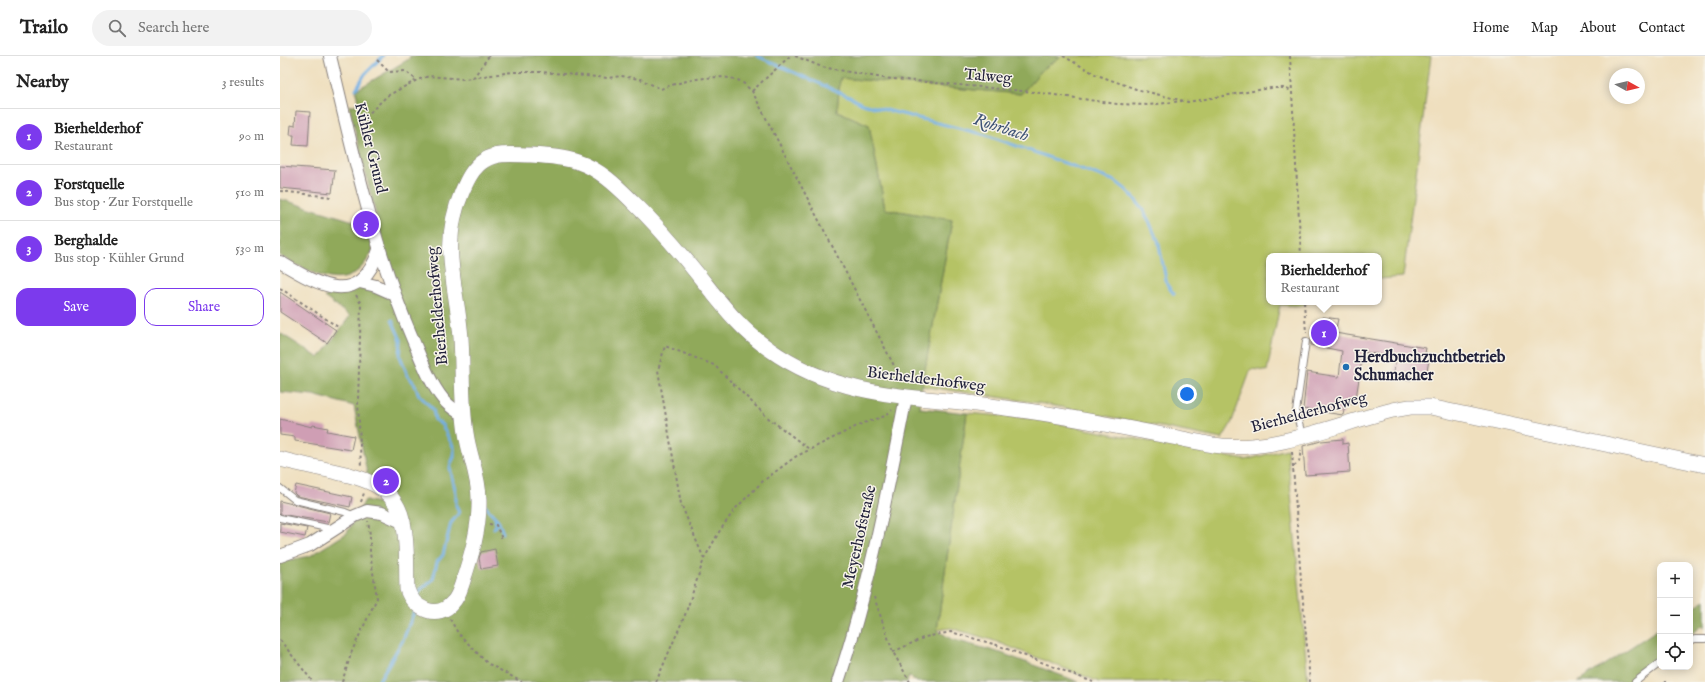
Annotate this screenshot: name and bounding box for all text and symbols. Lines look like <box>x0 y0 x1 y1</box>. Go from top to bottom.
search box <box>92 10 372 46</box>
text: Trailo <box>20 16 68 40</box>
icon: search <box>106 17 128 39</box>
text: Search here <box>138 18 209 37</box>
text: Home <box>1473 19 1509 37</box>
text: Map <box>1531 19 1558 37</box>
text: About <box>1580 19 1616 37</box>
text: Contact <box>1638 19 1685 37</box>
street label: Talweg <box>963 65 1013 89</box>
north arrow <box>1609 68 1645 104</box>
text: Nearby <box>16 72 69 93</box>
text: 3 results <box>222 74 264 91</box>
street label: Kühler Grund <box>349 100 391 196</box>
water label: Rohrbach <box>971 109 1031 147</box>
text: Bierhelderhof <box>54 119 141 138</box>
text: 1 <box>27 128 31 145</box>
text: 90 m <box>239 128 264 145</box>
text: Restaurant <box>54 138 113 155</box>
text: Forstquelle <box>54 175 124 194</box>
text: 2 <box>26 184 32 201</box>
text: 510 m <box>235 184 264 201</box>
text: Bus stop · Zur Forstquelle <box>54 194 193 211</box>
pin: 3 <box>353 209 379 239</box>
text: Berghalde <box>54 231 118 250</box>
text: 3 <box>27 240 31 257</box>
text: 530 m <box>235 240 264 257</box>
street label: Bierhelderhofweg <box>423 245 453 366</box>
text: Bus stop · Kühler Grund <box>54 250 184 267</box>
popup <box>1266 253 1382 305</box>
text: Bierhelderhof <box>1281 261 1367 280</box>
text: Restaurant <box>1281 280 1340 297</box>
button: Save <box>16 288 136 326</box>
button: Share <box>144 288 264 326</box>
pin: 1 <box>1311 318 1337 348</box>
place label: Herdbuchzuchtbetrieb Schumacher <box>1354 348 1506 386</box>
marker: Herdbuchzuchtbetrieb Schumacher <box>1341 362 1351 372</box>
street label: Bierhelderhofweg <box>866 363 987 397</box>
your location <box>1177 384 1197 404</box>
street label: Bierhelderhofweg <box>1249 388 1369 438</box>
pin: 2 <box>373 466 399 496</box>
street label: Meyerhofstraße <box>838 483 882 591</box>
map controls <box>1657 562 1693 670</box>
button: + <box>1657 562 1693 598</box>
button: − <box>1657 598 1693 634</box>
button: locate <box>1657 634 1693 670</box>

